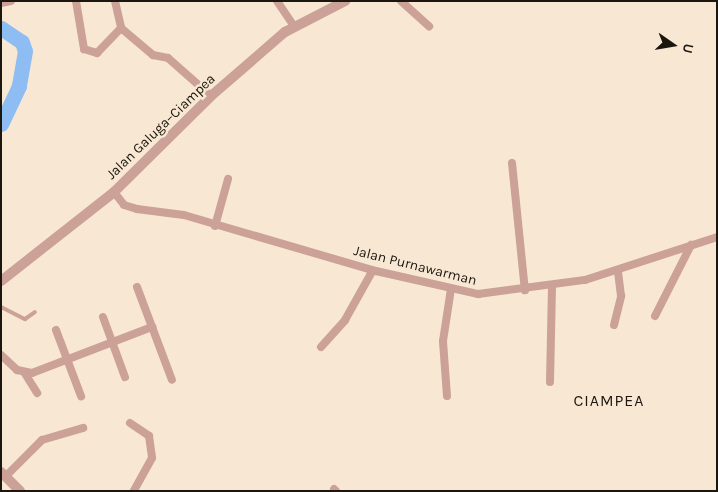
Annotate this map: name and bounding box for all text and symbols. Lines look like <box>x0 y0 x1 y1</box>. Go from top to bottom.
north arrow <box>648 20 698 70</box>
text: U <box>679 42 697 55</box>
street label: Jalan Galuga–Ciampea <box>103 71 219 183</box>
street label: Jalan Purnawarman <box>352 243 478 289</box>
district label: CIAMPEA <box>573 391 645 411</box>

